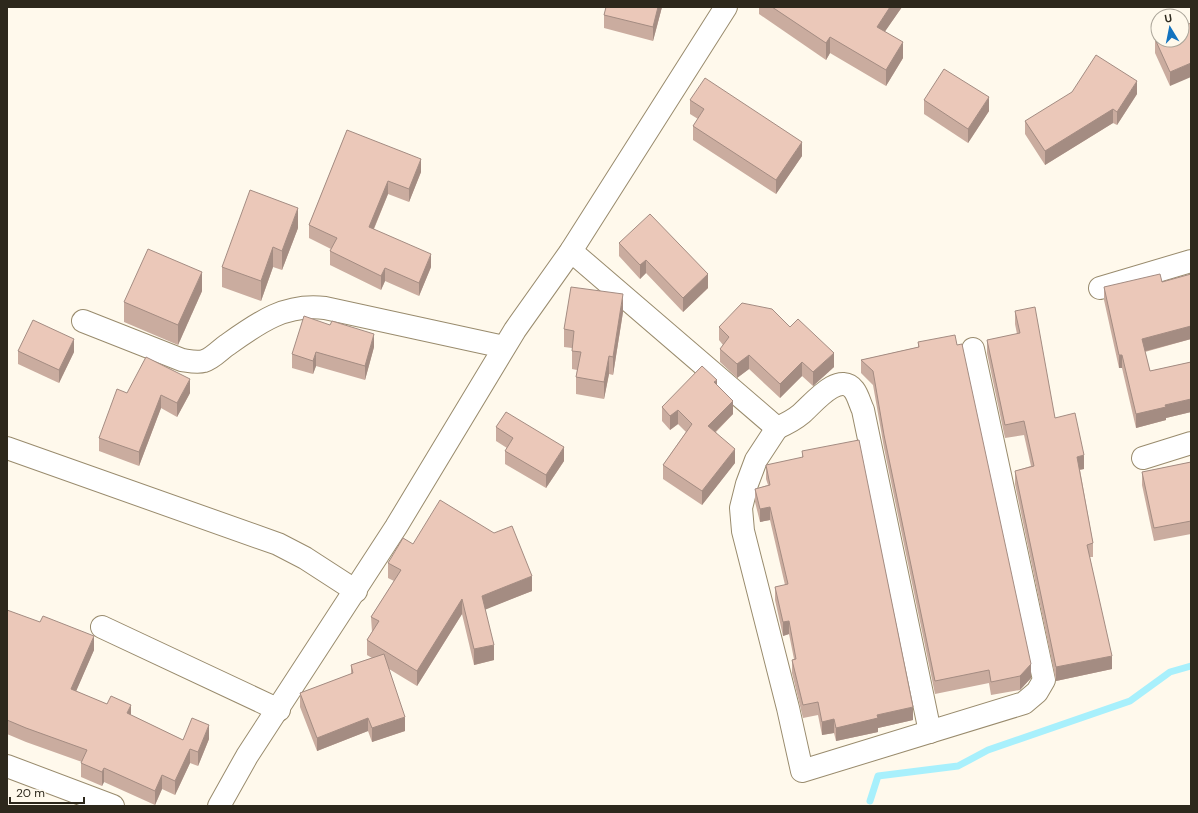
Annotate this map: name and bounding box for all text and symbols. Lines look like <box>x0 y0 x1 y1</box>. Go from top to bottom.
north arrow <box>1150 8 1190 48</box>
text: U <box>1163 11 1173 26</box>
scale bar <box>10 779 84 805</box>
text: 20 m <box>16 785 45 801</box>

